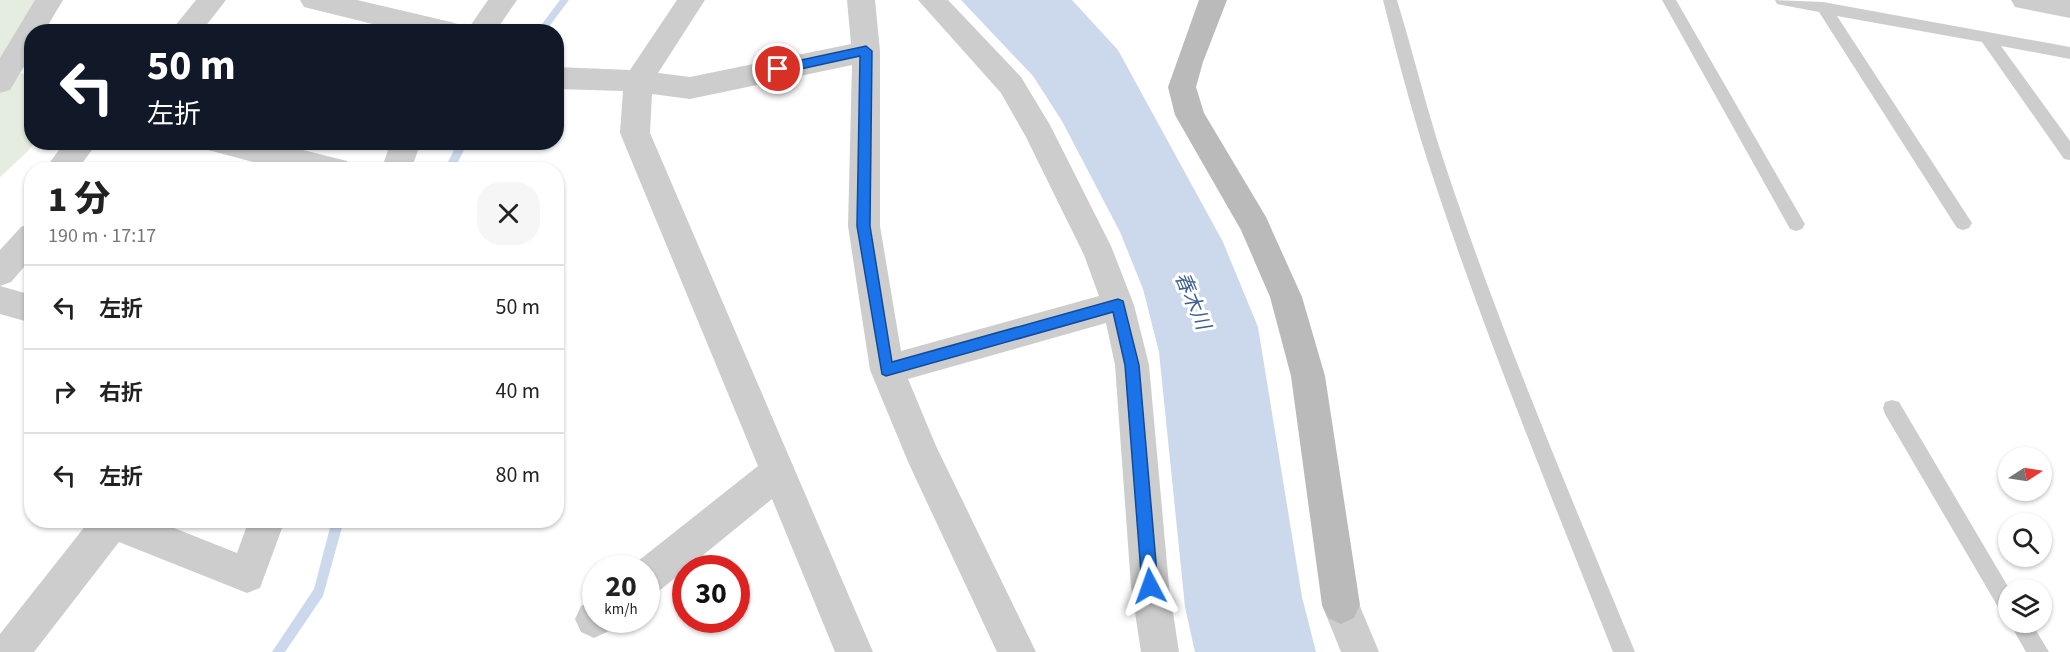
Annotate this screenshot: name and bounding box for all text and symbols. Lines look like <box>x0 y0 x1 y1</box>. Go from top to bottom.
text: 50 m <box>147 36 236 96</box>
pin <box>752 43 803 94</box>
icon: left <box>48 48 126 126</box>
icon: arrive <box>761 52 794 85</box>
text: 左折 <box>147 95 201 134</box>
text: 1 分 <box>48 174 110 225</box>
button: close <box>477 182 540 245</box>
text: 190 m · 17:17 <box>48 222 156 250</box>
water label: 春木川 <box>1167 268 1217 336</box>
icon: left <box>48 291 81 324</box>
text: 50 m <box>495 291 540 323</box>
text: 左折 <box>99 293 143 325</box>
icon: right <box>48 375 81 408</box>
text: 40 m <box>495 375 540 407</box>
text: 右折 <box>99 377 143 409</box>
north arrow <box>1998 447 2052 501</box>
map controls <box>1998 447 2052 633</box>
icon: left <box>48 459 81 492</box>
text: 80 m <box>495 459 540 491</box>
text: 左折 <box>99 461 143 493</box>
button: search <box>1998 513 2052 567</box>
position arrow <box>1118 554 1182 618</box>
speed limit sign: 30 <box>672 555 750 633</box>
text: 20 <box>605 565 637 608</box>
button: layers <box>1998 579 2052 633</box>
text: km/h <box>604 599 638 620</box>

